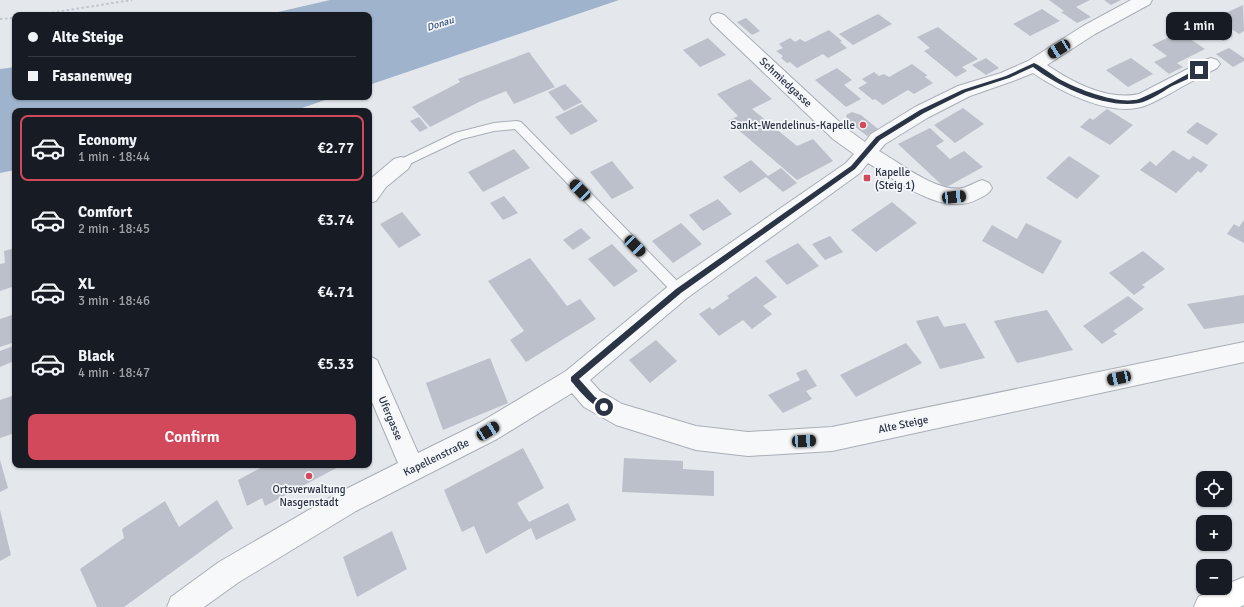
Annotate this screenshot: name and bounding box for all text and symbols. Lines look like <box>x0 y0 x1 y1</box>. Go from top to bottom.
callout: 1 min <box>1166 12 1232 40</box>
water label: Donau <box>425 14 456 34</box>
text: 1 min <box>1183 18 1215 34</box>
text: Alte Steige <box>52 28 123 46</box>
car <box>1046 38 1072 60</box>
street label: Schmiedgasse <box>757 55 815 110</box>
route end <box>1190 61 1208 79</box>
text: Fasanenweg <box>52 67 132 85</box>
place label: Sankt-Wendelinus-Kapelle <box>730 119 855 132</box>
marker: Sankt-Wendelinus-Kapelle <box>858 120 868 130</box>
icon: car <box>30 130 66 166</box>
text: Economy <box>78 131 137 149</box>
text: €2.77 <box>317 139 354 157</box>
text: 1 min · 18:44 <box>78 149 150 165</box>
place label: Kapelle (Steig 1) <box>875 166 915 192</box>
marker: Kapelle (Steig 1) <box>862 173 872 183</box>
car <box>567 177 593 203</box>
car <box>941 190 967 204</box>
icon: car <box>30 202 66 238</box>
text: Comfort <box>78 203 132 221</box>
text: €3.74 <box>317 211 354 229</box>
text: 2 min · 18:45 <box>78 221 150 237</box>
car <box>622 233 648 259</box>
icon: car <box>30 274 66 310</box>
text: XL <box>78 275 95 293</box>
text: €4.71 <box>317 283 354 301</box>
text: 3 min · 18:46 <box>78 293 150 309</box>
icon: car <box>30 346 66 382</box>
text: Black <box>78 347 115 365</box>
text: €5.33 <box>317 355 354 373</box>
text: 4 min · 18:47 <box>78 365 150 381</box>
car <box>1106 370 1132 386</box>
street label: Ufergasse <box>375 394 406 442</box>
route start <box>595 398 613 416</box>
street label: Alte Steige <box>877 413 929 436</box>
button: Confirm <box>28 414 356 460</box>
car <box>475 420 501 442</box>
car <box>792 434 816 448</box>
street label: Kapellenstraße <box>401 436 471 479</box>
marker: Ortsverwaltung Nasgenstadt <box>304 471 314 481</box>
map controls <box>1196 471 1232 595</box>
button: locate <box>1196 471 1232 507</box>
place label: Ortsverwaltung Nasgenstadt <box>273 483 346 509</box>
button: + <box>1196 515 1232 551</box>
button: − <box>1196 559 1232 595</box>

